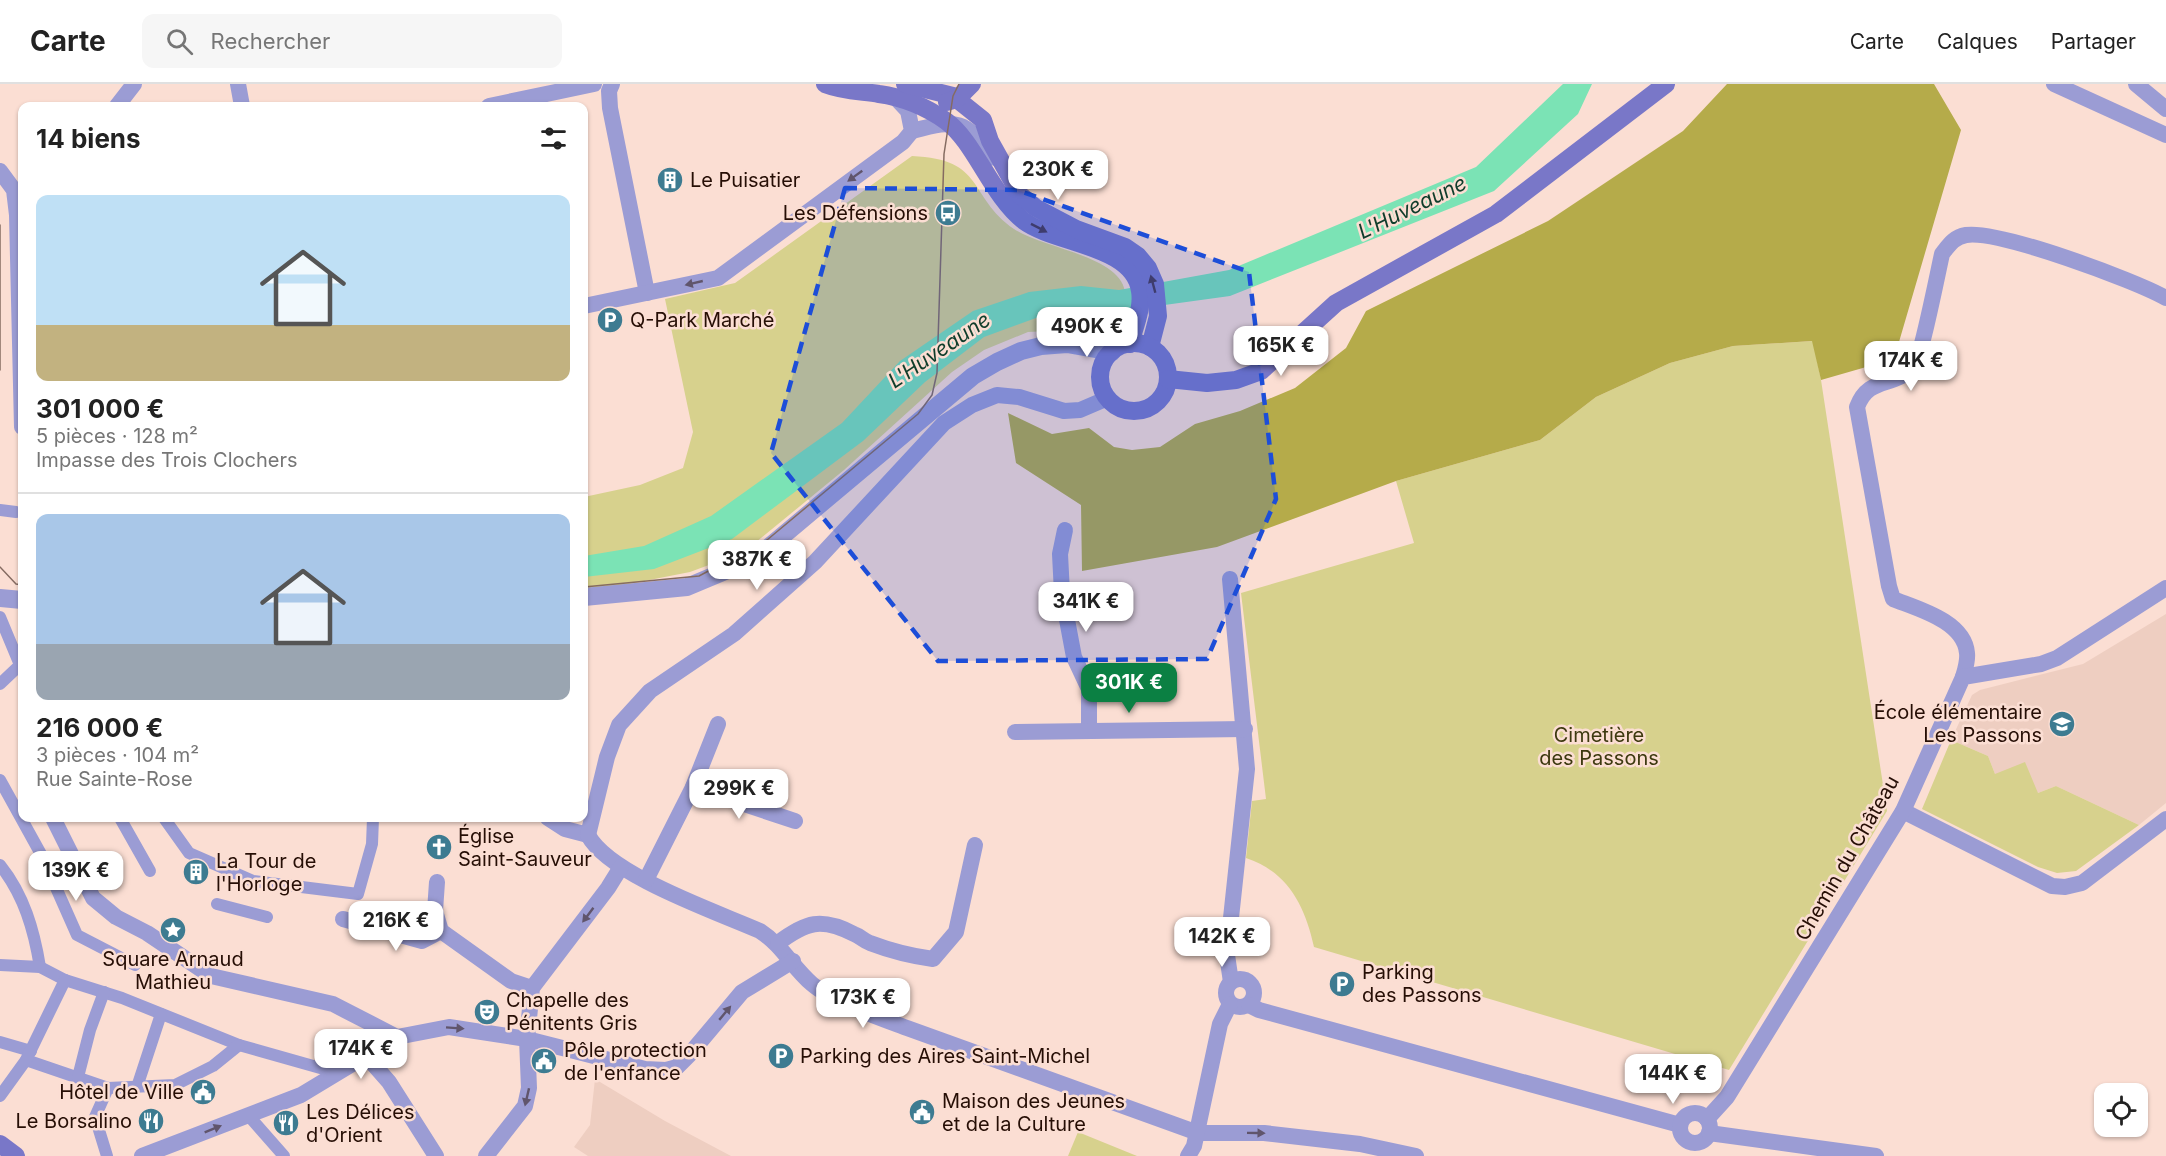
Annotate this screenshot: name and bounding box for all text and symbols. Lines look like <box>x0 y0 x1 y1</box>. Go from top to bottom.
search box <box>142 14 562 68</box>
text: Carte <box>30 24 106 58</box>
icon: search <box>163 25 196 58</box>
text: Rechercher <box>211 28 330 54</box>
text: Carte <box>1850 29 1904 54</box>
text: Calques <box>1937 29 2018 54</box>
text: Partager <box>2051 29 2136 54</box>
icon: filters <box>537 122 570 155</box>
text: 14 biens <box>36 123 141 154</box>
pin: 230K € <box>1009 150 1107 201</box>
text: 230K € <box>1022 157 1094 181</box>
building icon: Le Puisatier <box>655 165 685 195</box>
place label: Le Puisatier <box>690 168 801 192</box>
one-way arrow <box>848 170 863 182</box>
water label: L'Huveaune <box>1354 170 1470 244</box>
bus stop icon: Les Défensions <box>933 198 963 228</box>
place label: Les Défensions <box>783 201 928 225</box>
one-way arrow <box>1030 223 1048 233</box>
icon: home <box>249 234 357 342</box>
one-way arrow <box>1148 275 1158 293</box>
one-way arrow <box>684 279 703 288</box>
parking icon: Q-Park Marché <box>595 305 625 335</box>
water label: L'Huveaune <box>883 307 995 393</box>
pin: 490K € <box>1038 307 1136 358</box>
place label: Q-Park Marché <box>630 308 774 332</box>
text: 490K € <box>1051 314 1123 338</box>
pin: 165K € <box>1232 326 1330 377</box>
text: 165K € <box>1247 333 1315 357</box>
pin: 174K € <box>1862 341 1960 392</box>
text: 174K € <box>1878 348 1944 372</box>
text: 301 000 € <box>36 393 164 424</box>
text: 5 pièces · 128 m² <box>36 424 198 448</box>
text: Impasse des Trois Clochers <box>36 448 297 472</box>
pin: 387K € <box>708 540 806 591</box>
text: 387K € <box>722 547 792 571</box>
icon: home <box>249 553 357 661</box>
pin: 341K € <box>1037 582 1135 633</box>
text: 341K € <box>1052 589 1120 613</box>
pin: 301K € <box>1080 663 1178 714</box>
text: 301K € <box>1095 670 1163 694</box>
place label: École élémentaire Les Passons <box>1874 699 2042 747</box>
school or university icon: École élémentaire Les Passons <box>2047 709 2077 739</box>
text: 216 000 € <box>36 712 163 743</box>
park label: Cimetière des Passons <box>1539 723 1659 770</box>
text: 3 pièces · 104 m² <box>36 743 199 767</box>
text: Rue Sainte-Rose <box>36 767 193 791</box>
pin: 299K € <box>690 769 788 820</box>
street label: Chemin du Château <box>1790 771 1904 945</box>
text: 299K € <box>703 776 775 800</box>
place label: Église Saint-Sauveur <box>458 823 592 871</box>
church icon: Église Saint-Sauveur <box>424 832 454 862</box>
place label: La Tour de l'Horloge <box>216 849 316 896</box>
pin: 139K € <box>27 851 125 902</box>
building icon: La Tour de l'Horloge <box>181 857 211 887</box>
text: 139K € <box>42 858 110 882</box>
pin: 216K € <box>347 901 445 952</box>
one-way arrow <box>582 907 594 922</box>
text: 216K € <box>362 908 430 932</box>
place icon: Square Arnaud Mathieu <box>158 915 188 945</box>
pin: 142K € <box>1173 917 1271 968</box>
text: 142K € <box>1188 924 1256 948</box>
place label: Square Arnaud Mathieu <box>102 947 244 994</box>
place label: Parking des Passons <box>1362 960 1482 1007</box>
parking icon: Parking des Passons <box>1327 969 1357 999</box>
pin: 173K € <box>814 978 912 1029</box>
text: 173K € <box>830 985 896 1009</box>
place label: Chapelle des Pénitents Gris <box>506 988 638 1035</box>
theatre icon: Chapelle des Pénitents Gris <box>472 997 502 1027</box>
one-way arrow <box>718 1005 731 1021</box>
one-way arrow <box>445 1023 464 1033</box>
pin: 174K € <box>312 1029 410 1080</box>
text: 174K € <box>328 1036 394 1060</box>
place label: Pôle protection de l'enfance <box>564 1038 707 1085</box>
parking icon: Parking des Aires Saint-Michel <box>766 1041 796 1071</box>
place label: Parking des Aires Saint-Michel <box>800 1044 1090 1068</box>
public building icon: Pôle protection de l'enfance <box>529 1046 559 1076</box>
pin: 144K € <box>1624 1054 1722 1105</box>
text: 144K € <box>1639 1061 1707 1085</box>
public building icon: Hôtel de Ville <box>188 1077 218 1107</box>
place label: Hôtel de Ville <box>59 1080 184 1104</box>
map controls <box>2094 1083 2148 1137</box>
button: locate <box>2094 1083 2148 1137</box>
one-way arrow <box>521 1088 531 1106</box>
place label: Maison des Jeunes et de la Culture <box>942 1089 1125 1136</box>
public building icon: Maison des Jeunes et de la Culture <box>907 1097 937 1127</box>
place label: Les Délices d'Orient <box>306 1100 415 1147</box>
restaurant icon: Le Borsalino <box>136 1106 166 1136</box>
restaurant icon: Les Délices d'Orient <box>271 1108 301 1138</box>
place label: Le Borsalino <box>16 1109 132 1133</box>
one-way arrow <box>205 1124 223 1134</box>
one-way arrow <box>1247 1128 1266 1138</box>

